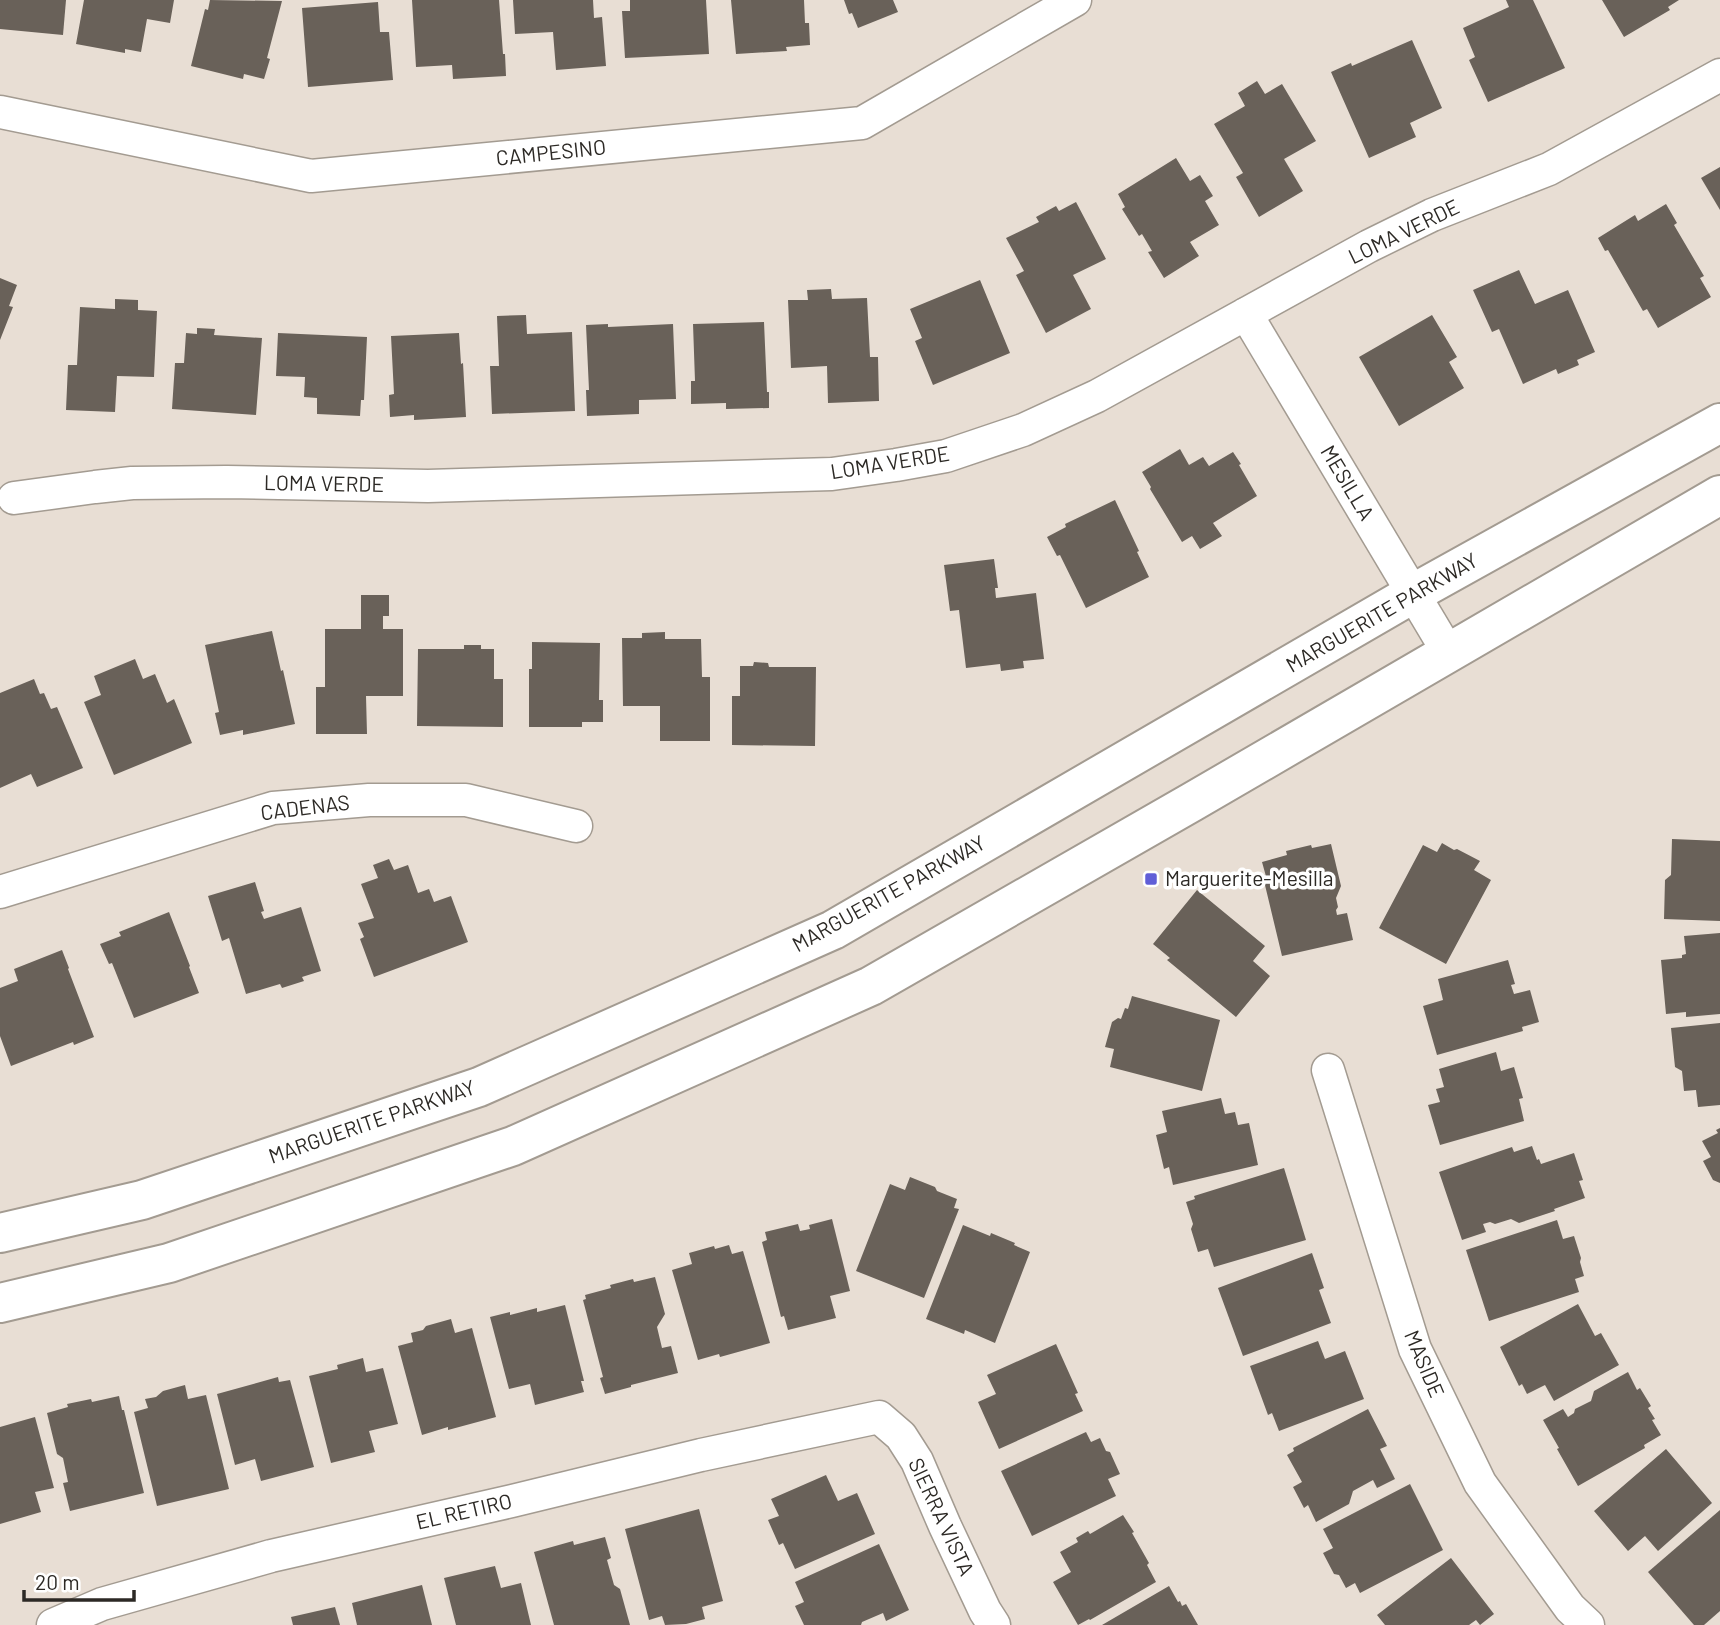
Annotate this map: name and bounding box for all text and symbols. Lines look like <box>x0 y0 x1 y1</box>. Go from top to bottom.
street label: CAMPESINO <box>495 133 607 170</box>
street label: LOMA VERDE <box>1344 193 1463 268</box>
street label: LOMA VERDE <box>828 440 951 483</box>
street label: MESILLA <box>1316 440 1380 524</box>
street label: LOMA VERDE <box>264 469 384 496</box>
street label: MARGUERITE PARKWAY <box>1281 547 1482 677</box>
street label: CADENAS <box>259 789 351 824</box>
street label: MARGUERITE PARKWAY <box>787 829 989 956</box>
place label: Marguerite-Mesilla <box>1165 865 1333 890</box>
marker: Marguerite-Mesilla <box>1143 871 1159 887</box>
street label: MARGUERITE PARKWAY <box>265 1073 478 1168</box>
street label: MASIDE <box>1400 1326 1451 1401</box>
street label: SIERRA VISTA <box>904 1454 981 1579</box>
street label: EL RETIRO <box>413 1487 514 1534</box>
scale bar <box>24 1558 135 1602</box>
text: 20 m <box>35 1569 80 1594</box>

